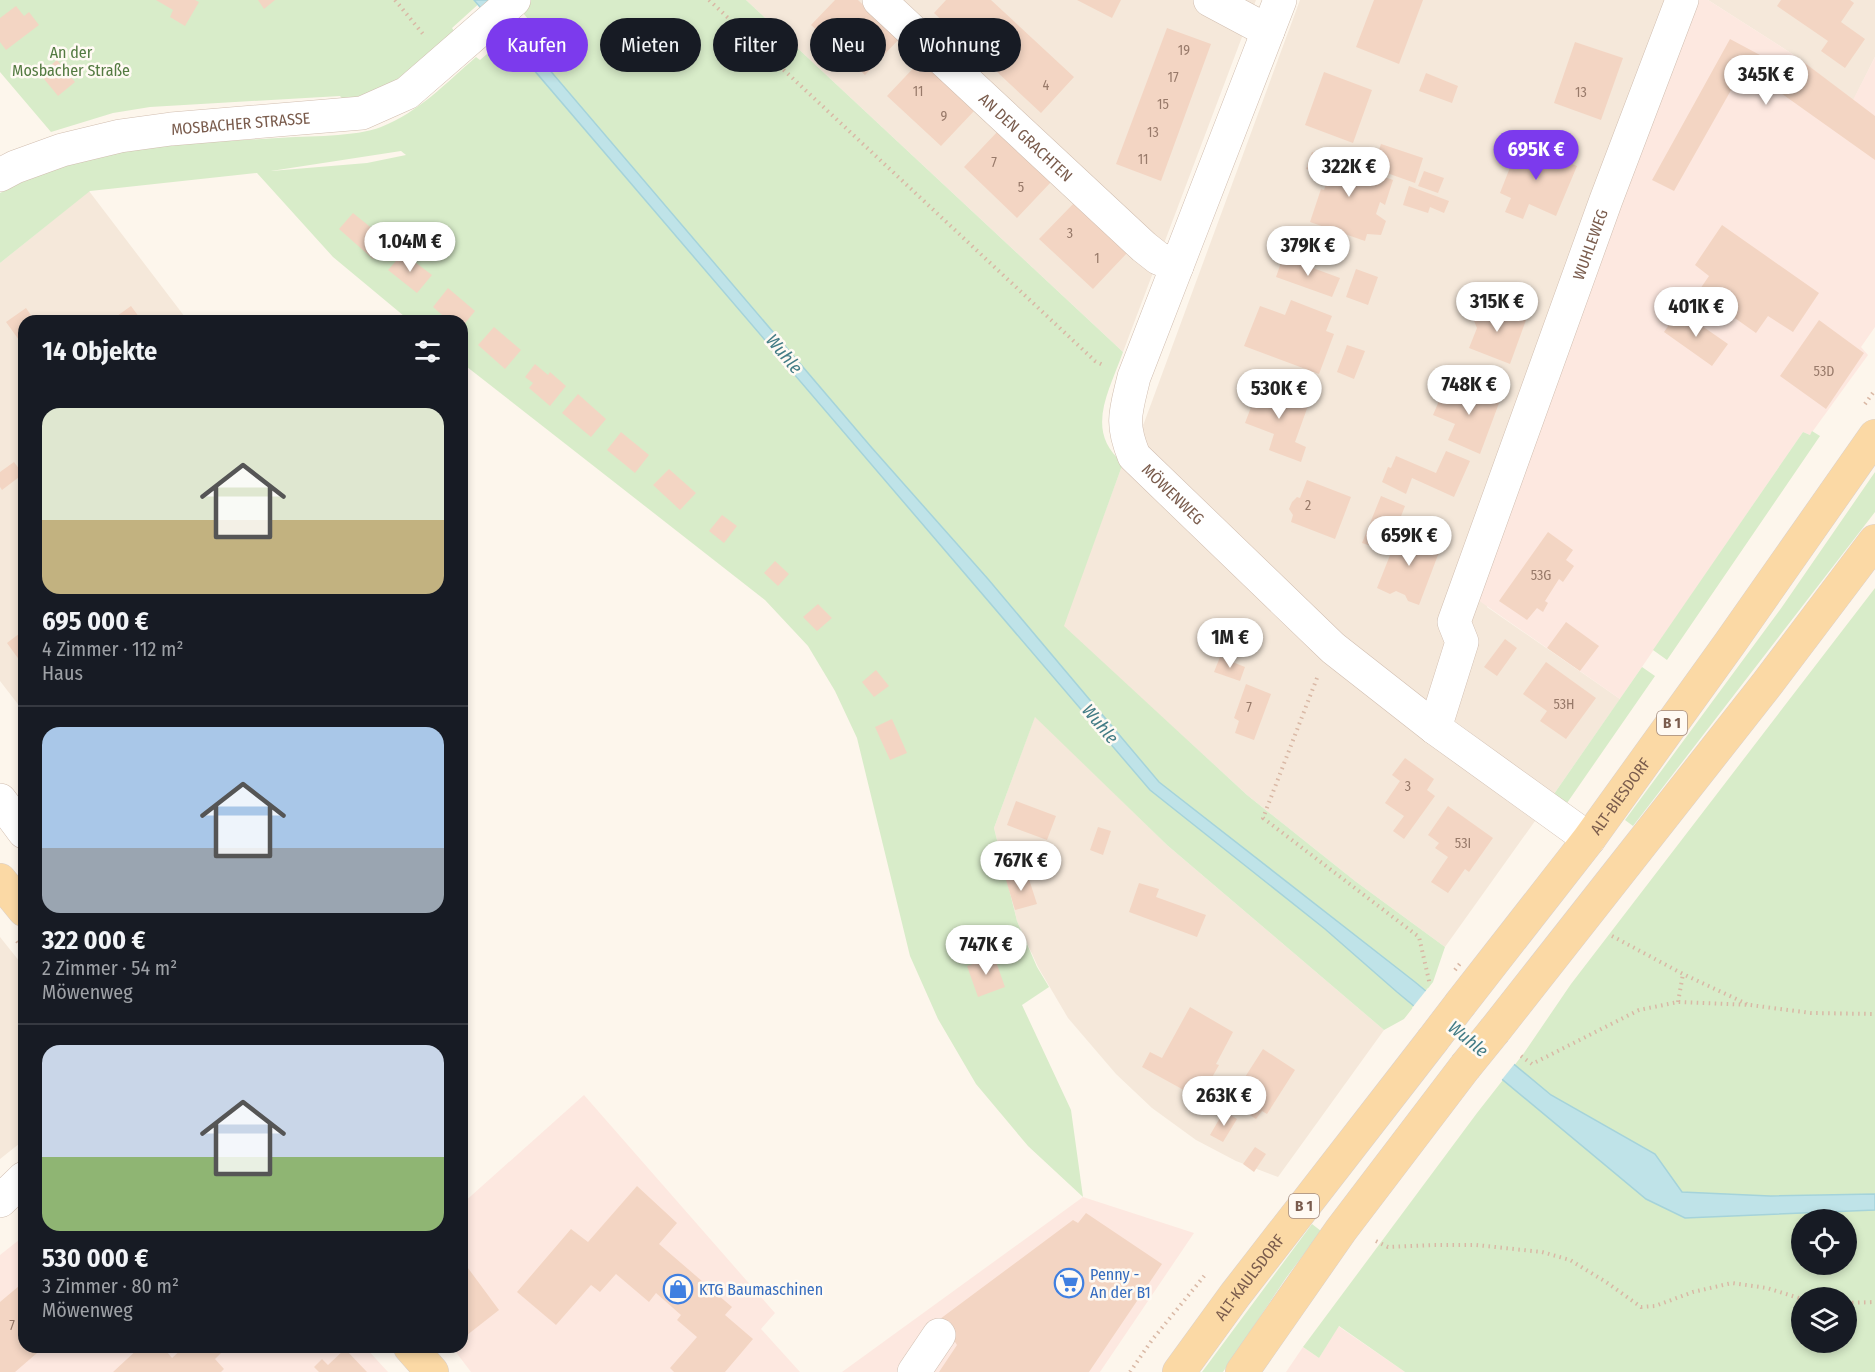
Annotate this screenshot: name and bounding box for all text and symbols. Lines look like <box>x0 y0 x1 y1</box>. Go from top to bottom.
chip: Kaufen <box>486 18 588 72</box>
chip: Mieten <box>600 18 701 72</box>
chip: Filter <box>713 18 798 72</box>
chip: Neu <box>810 18 886 72</box>
chip: Wohnung <box>898 18 1021 72</box>
house number: 19 <box>1178 42 1190 59</box>
park label: An der Mosbacher Straße <box>12 43 130 80</box>
pin: 345K € <box>1717 55 1815 106</box>
text: 345K € <box>1738 62 1794 86</box>
house number: 17 <box>1167 69 1179 86</box>
house number: 4 <box>1043 77 1050 94</box>
house number: 11 <box>913 83 923 100</box>
house number: 13 <box>1575 84 1587 101</box>
street label: AN DEN GRACHTEN <box>975 89 1076 186</box>
house number: 15 <box>1157 96 1169 113</box>
street label: MOSBACHER STRASSE <box>170 108 311 139</box>
house number: 9 <box>941 108 948 125</box>
house number: 13 <box>1147 124 1159 141</box>
pin: 695K € <box>1487 130 1585 181</box>
text: 695K € <box>1508 137 1564 161</box>
pin: 322K € <box>1300 147 1398 198</box>
house number: 11 <box>1138 151 1148 168</box>
house number: 7 <box>991 154 997 171</box>
text: 322K € <box>1322 154 1376 178</box>
house number: 5 <box>1018 179 1024 196</box>
street label: WUHLEWEG <box>1569 206 1612 283</box>
pin: 1.04M € <box>355 222 465 273</box>
house number: 3 <box>1067 225 1073 242</box>
pin: 379K € <box>1259 226 1357 277</box>
text: 1.04M € <box>378 229 442 253</box>
text: 379K € <box>1281 233 1335 257</box>
house number: 1 <box>1094 250 1100 267</box>
pin: 315K € <box>1448 282 1546 333</box>
pin: 401K € <box>1647 287 1745 338</box>
text: 315K € <box>1470 289 1524 313</box>
text: 401K € <box>1668 294 1724 318</box>
water label: Wuhle <box>761 330 807 379</box>
icon: filters <box>411 335 444 368</box>
text: 14 Objekte <box>42 336 157 367</box>
house number: 53D <box>1814 363 1834 380</box>
pin: 748K € <box>1420 365 1518 416</box>
pin: 530K € <box>1230 369 1328 420</box>
text: 748K € <box>1441 372 1497 396</box>
text: 530K € <box>1251 376 1307 400</box>
icon: home <box>189 447 297 555</box>
street label: MÖWENWEG <box>1138 460 1208 529</box>
house number: 2 <box>1305 497 1311 514</box>
pin: 659K € <box>1360 516 1458 567</box>
text: 659K € <box>1381 523 1437 547</box>
house number: 53G <box>1531 567 1551 584</box>
text: 695 000 € <box>42 606 149 637</box>
pin: 1M € <box>1194 618 1266 669</box>
text: 1M € <box>1211 625 1249 649</box>
text: 4 Zimmer · 112 m² <box>42 637 183 661</box>
text: Haus <box>42 661 83 685</box>
house number: 53H <box>1553 696 1575 713</box>
house number: 7 <box>1246 699 1252 716</box>
water label: Wuhle <box>1077 700 1123 749</box>
road number: B 1 <box>1657 711 1687 735</box>
street label: ALT-BIESDORF <box>1586 754 1654 838</box>
icon: home <box>189 766 297 874</box>
house number: 3 <box>1405 778 1411 795</box>
house number: 53I <box>1455 835 1471 852</box>
pin: 767K € <box>972 841 1070 892</box>
text: 767K € <box>994 848 1048 872</box>
text: 322 000 € <box>42 925 146 956</box>
pin: 747K € <box>937 925 1035 976</box>
text: 747K € <box>960 932 1012 956</box>
text: 2 Zimmer · 54 m² <box>42 956 177 980</box>
text: Möwenweg <box>42 980 133 1004</box>
water label: Wuhle <box>1444 1016 1493 1062</box>
pin: 263K € <box>1175 1076 1273 1127</box>
text: 263K € <box>1196 1083 1252 1107</box>
icon: home <box>189 1084 297 1192</box>
road number: B 1 <box>1289 1194 1319 1218</box>
map controls <box>1791 1209 1857 1353</box>
button: locate <box>1791 1209 1857 1275</box>
street label: ALT-KAULSDORF <box>1211 1231 1288 1324</box>
text: 530 000 € <box>42 1243 148 1274</box>
place label: Penny - An der B1 <box>1090 1265 1151 1302</box>
supermarket icon: Penny - An der B1 <box>1053 1267 1085 1299</box>
shop icon: KTG Baumaschinen <box>662 1273 694 1305</box>
text: 3 Zimmer · 80 m² <box>42 1274 179 1298</box>
place label: KTG Baumaschinen <box>699 1280 823 1299</box>
button: layers <box>1791 1287 1857 1353</box>
text: Möwenweg <box>42 1298 133 1322</box>
house number: 7 <box>9 1317 15 1334</box>

